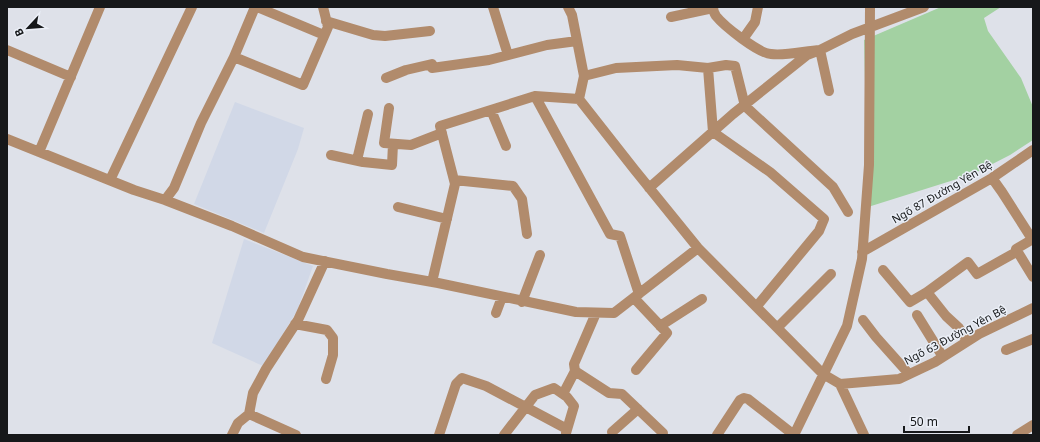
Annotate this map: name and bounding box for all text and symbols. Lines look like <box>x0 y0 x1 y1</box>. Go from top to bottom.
north arrow <box>8 8 48 48</box>
text: B <box>10 26 27 39</box>
street label: Ngõ 87 Đường Yên Bệ <box>889 157 995 226</box>
street label: Ngõ 63 Đường Yên Bệ <box>901 301 1008 368</box>
scale bar <box>904 408 969 434</box>
text: 50 m <box>910 413 938 430</box>

